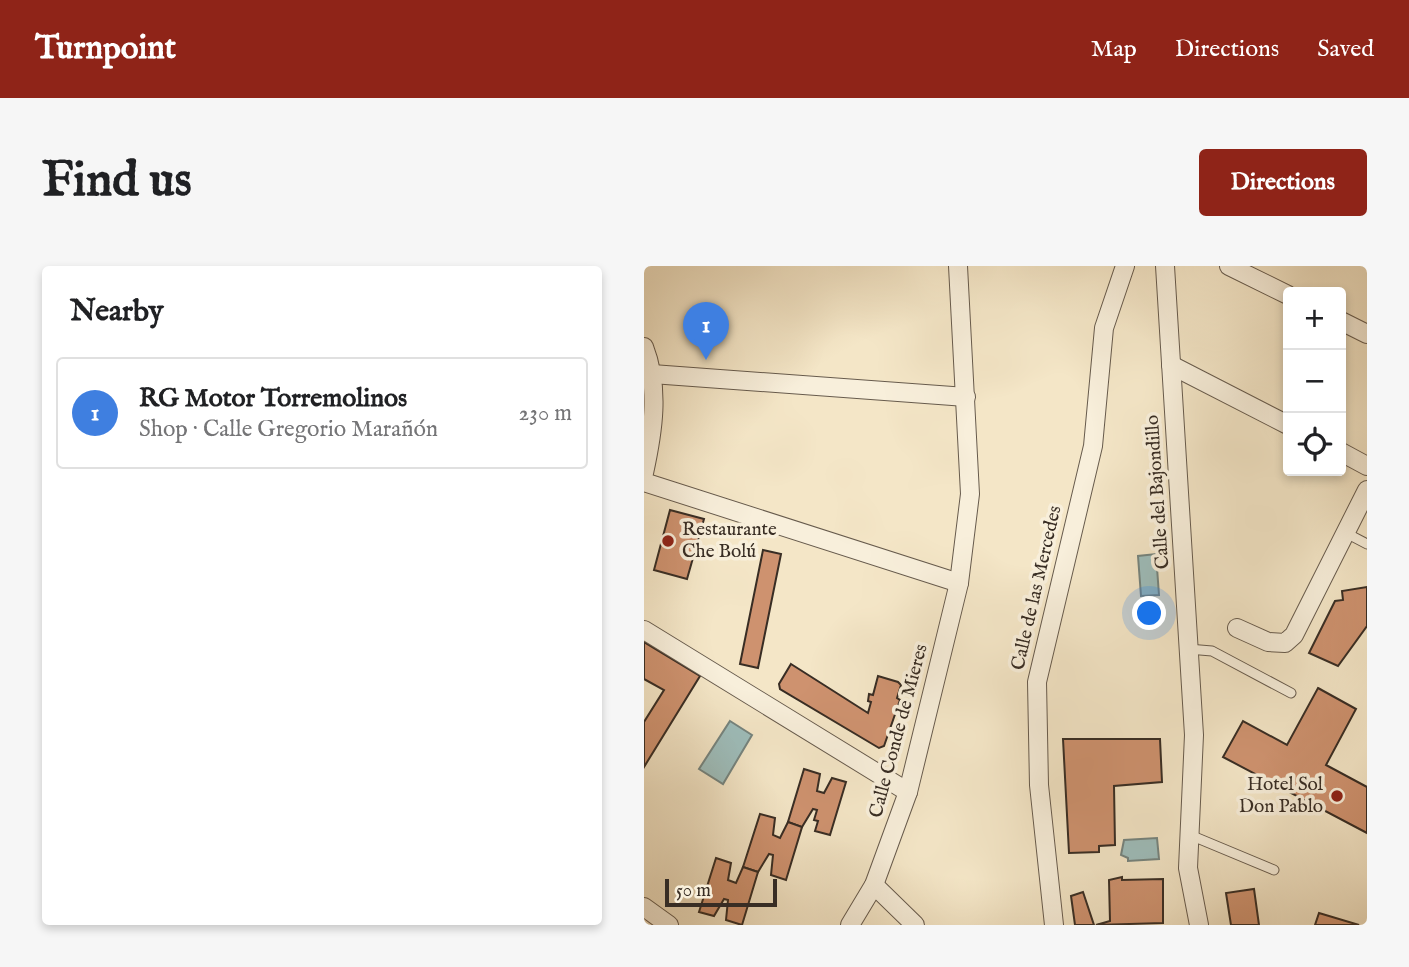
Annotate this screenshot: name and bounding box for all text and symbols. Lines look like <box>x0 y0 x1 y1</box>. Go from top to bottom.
text: Turnpoint <box>35 28 176 70</box>
text: Map <box>1091 34 1137 65</box>
text: Directions <box>1175 34 1279 65</box>
text: Saved <box>1317 34 1374 65</box>
button: Directions <box>1199 149 1367 216</box>
text: Find us <box>42 151 192 213</box>
map controls <box>1283 287 1346 476</box>
button: + <box>1283 287 1346 350</box>
text: Nearby <box>70 293 163 331</box>
pin: 1 <box>683 302 729 360</box>
button: − <box>1283 350 1346 413</box>
text: RG Motor Torremolinos <box>139 382 407 415</box>
text: 1 <box>91 399 99 428</box>
text: 230 m <box>519 399 572 428</box>
button: locate <box>1283 413 1346 476</box>
street label: Calle del Bajondillo <box>1141 414 1175 570</box>
text: Shop · Calle Gregorio Marañón <box>139 415 438 444</box>
street label: Calle de las Mercedes <box>1006 503 1068 673</box>
place label: Restaurante Che Bolú <box>682 518 777 564</box>
marker: Restaurante Che Bolú <box>660 533 676 549</box>
your location <box>1132 596 1166 630</box>
street label: Calle Conde de Mieres <box>864 642 934 820</box>
place label: Hotel Sol Don Pablo <box>1239 773 1324 819</box>
marker: Hotel Sol Don Pablo <box>1329 788 1345 804</box>
scale bar <box>665 876 777 908</box>
text: 50 m <box>676 879 711 903</box>

